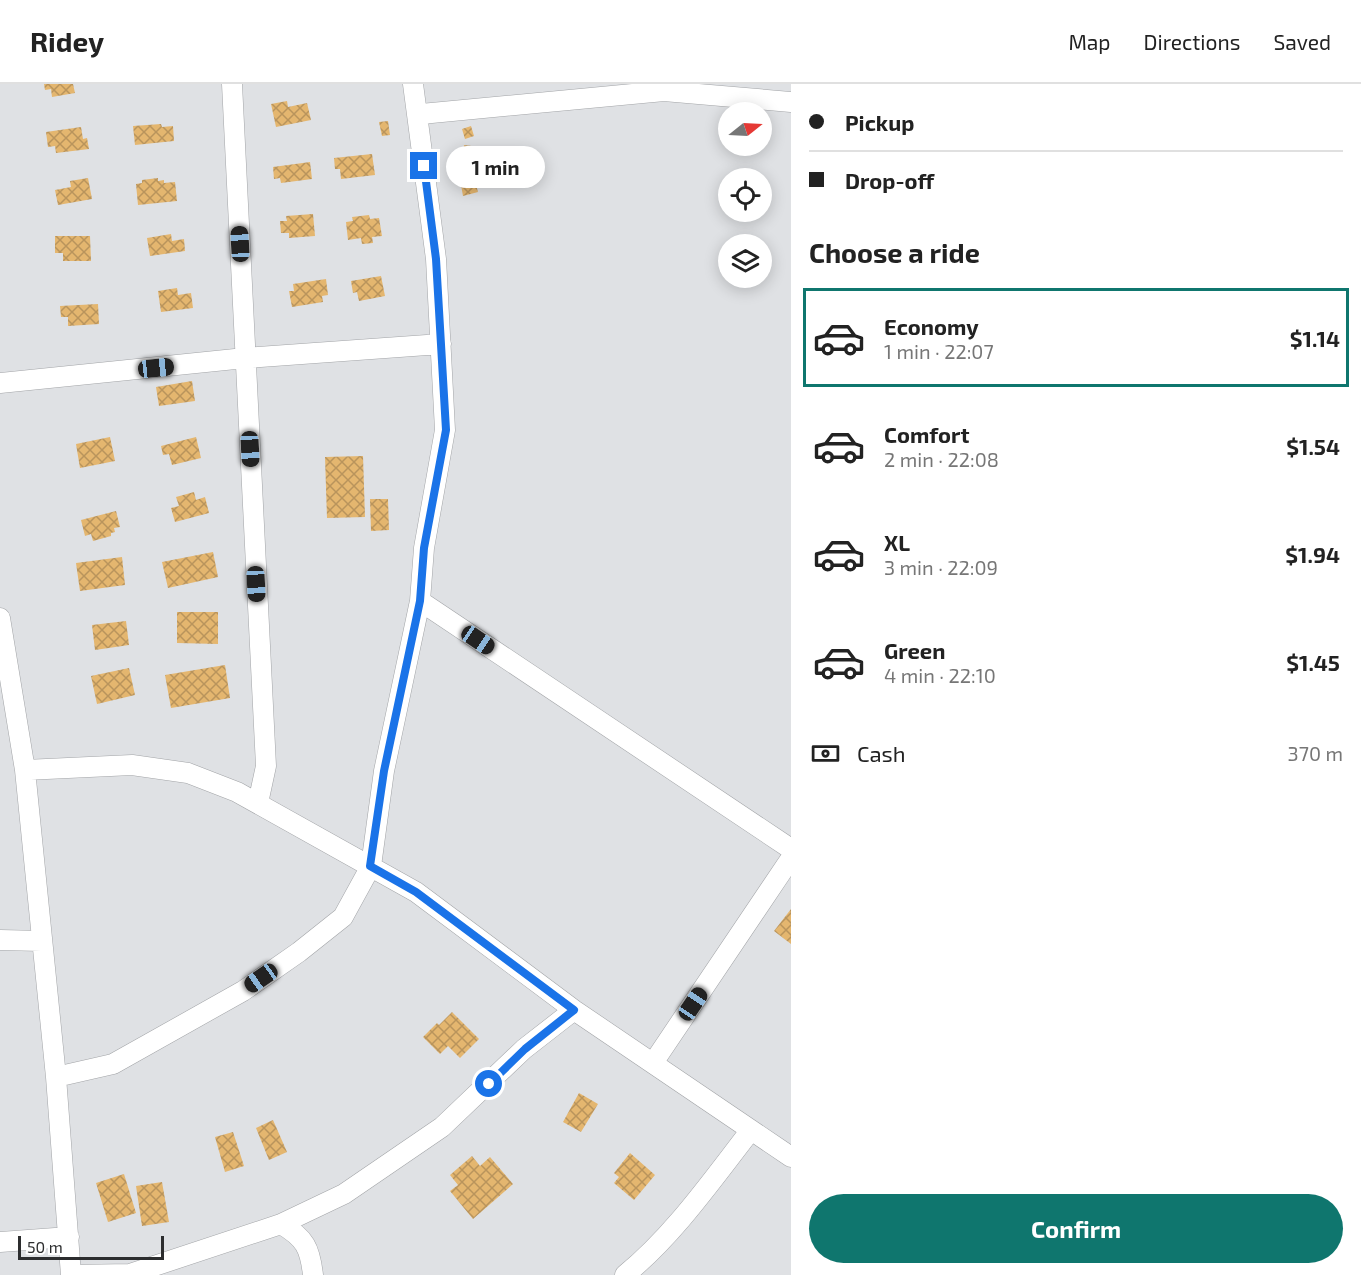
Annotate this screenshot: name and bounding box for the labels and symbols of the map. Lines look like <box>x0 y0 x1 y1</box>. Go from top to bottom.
north arrow <box>718 102 772 156</box>
callout: 1 min <box>445 145 544 187</box>
route end <box>410 152 437 179</box>
car <box>230 226 250 262</box>
car <box>137 357 175 379</box>
car <box>240 431 260 467</box>
car <box>246 566 266 602</box>
car <box>458 622 498 658</box>
car <box>241 960 281 996</box>
car <box>675 984 711 1024</box>
route start <box>475 1070 502 1097</box>
scale bar <box>18 1233 164 1260</box>

